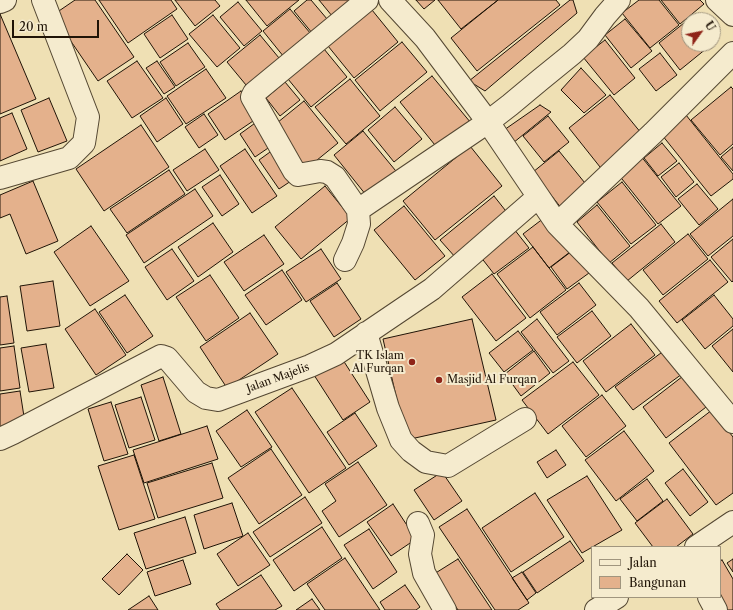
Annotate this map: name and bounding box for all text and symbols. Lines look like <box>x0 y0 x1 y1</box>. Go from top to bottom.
scale bar <box>14 12 101 38</box>
north arrow <box>681 12 721 52</box>
text: U <box>702 18 719 34</box>
text: 20 m <box>19 19 48 34</box>
place label: TK Islam Al Furqan <box>352 349 404 375</box>
marker: TK Islam Al Furqan <box>407 357 417 367</box>
street label: Jalan Majelis <box>245 361 311 395</box>
place label: Masjid Al Furqan <box>447 373 537 387</box>
marker: Masjid Al Furqan <box>434 375 444 385</box>
legend <box>591 546 721 598</box>
text: Jalan <box>629 555 657 570</box>
text: Bangunan <box>629 575 686 590</box>

